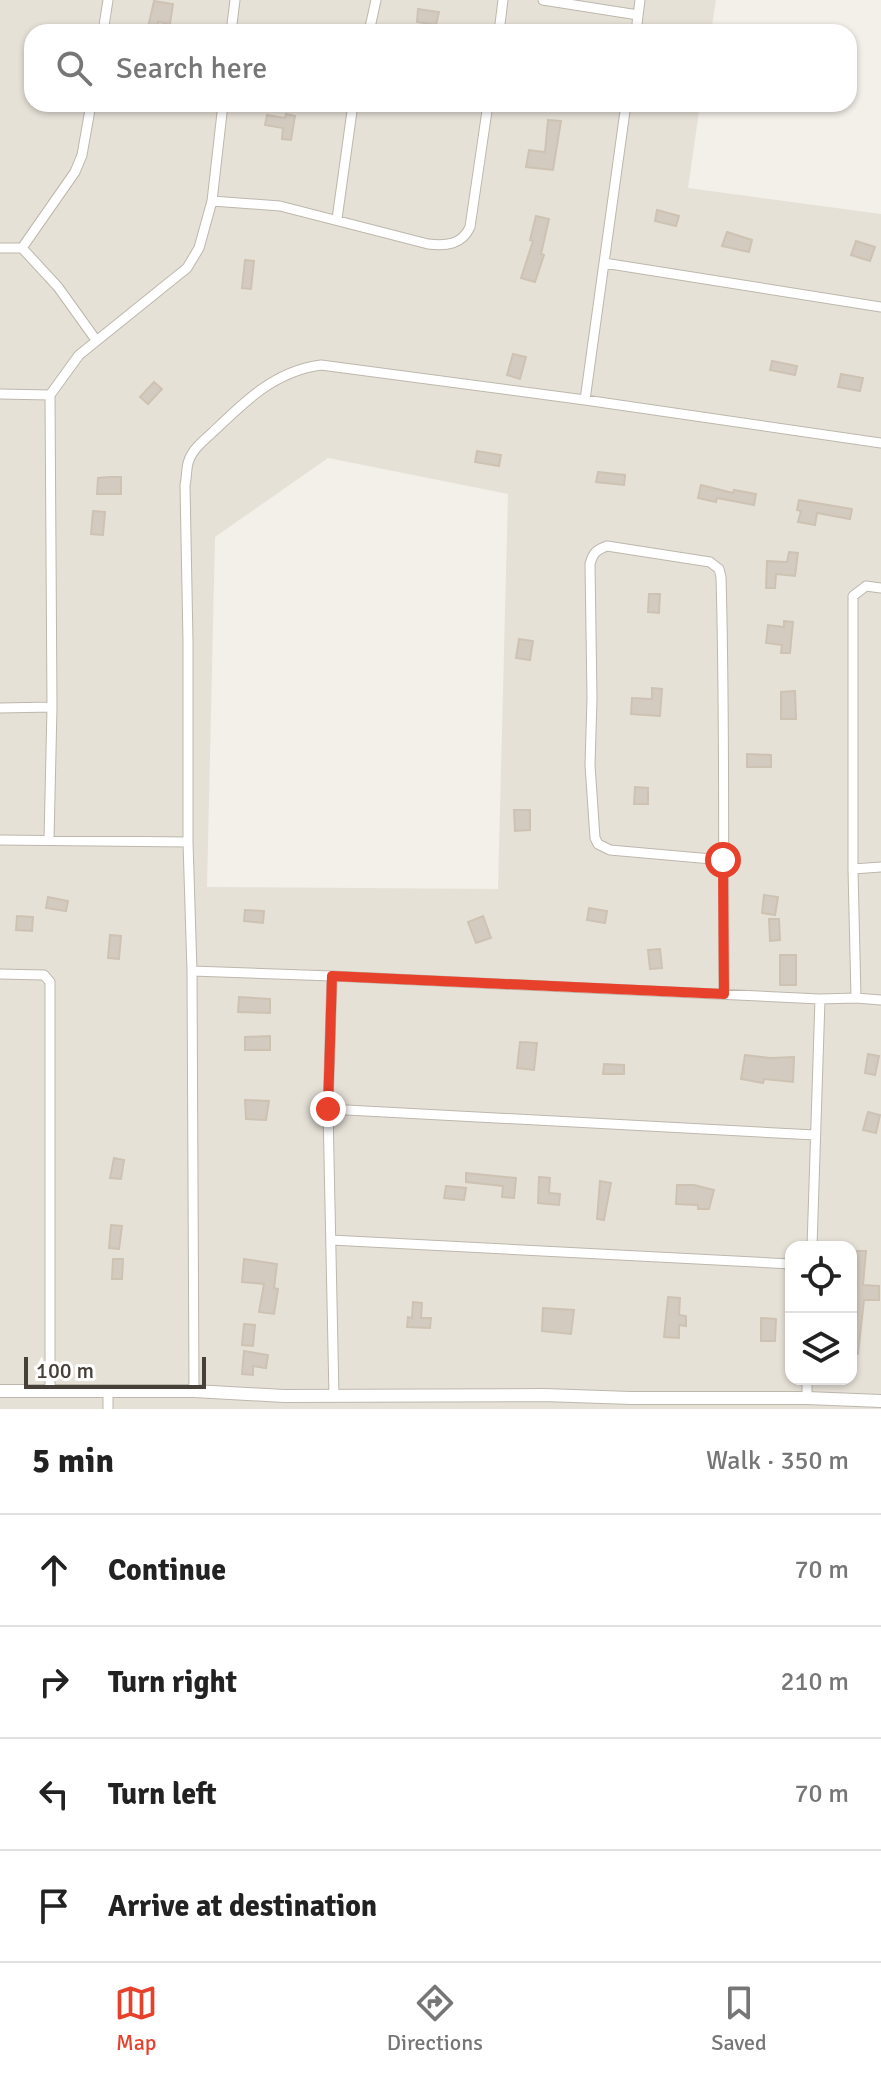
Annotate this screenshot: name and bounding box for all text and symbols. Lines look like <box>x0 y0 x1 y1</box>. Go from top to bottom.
search box <box>24 24 857 112</box>
icon: search <box>52 46 96 90</box>
text: Search here <box>116 50 267 87</box>
route start <box>705 842 741 878</box>
route end <box>310 1091 346 1127</box>
map controls <box>785 1241 857 1385</box>
button: locate <box>785 1241 857 1313</box>
button: layers <box>785 1313 857 1385</box>
scale bar <box>24 1353 206 1389</box>
text: 100 m <box>36 1357 94 1384</box>
text: 5 min <box>32 1440 114 1482</box>
text: Walk · 350 m <box>706 1445 849 1477</box>
icon: ahead <box>32 1548 76 1592</box>
text: Continue <box>108 1552 226 1589</box>
text: 70 m <box>794 1554 849 1586</box>
icon: right <box>32 1660 76 1704</box>
text: Turn right <box>108 1664 237 1701</box>
text: 210 m <box>780 1666 849 1698</box>
icon: left <box>32 1772 76 1816</box>
text: Turn left <box>108 1776 217 1813</box>
text: 70 m <box>794 1778 849 1810</box>
icon: arrive <box>32 1884 76 1928</box>
text: Arrive at destination <box>108 1888 377 1925</box>
tab: Map <box>114 1981 158 2056</box>
tab: Directions <box>387 1981 483 2056</box>
tab: Saved <box>711 1981 767 2056</box>

